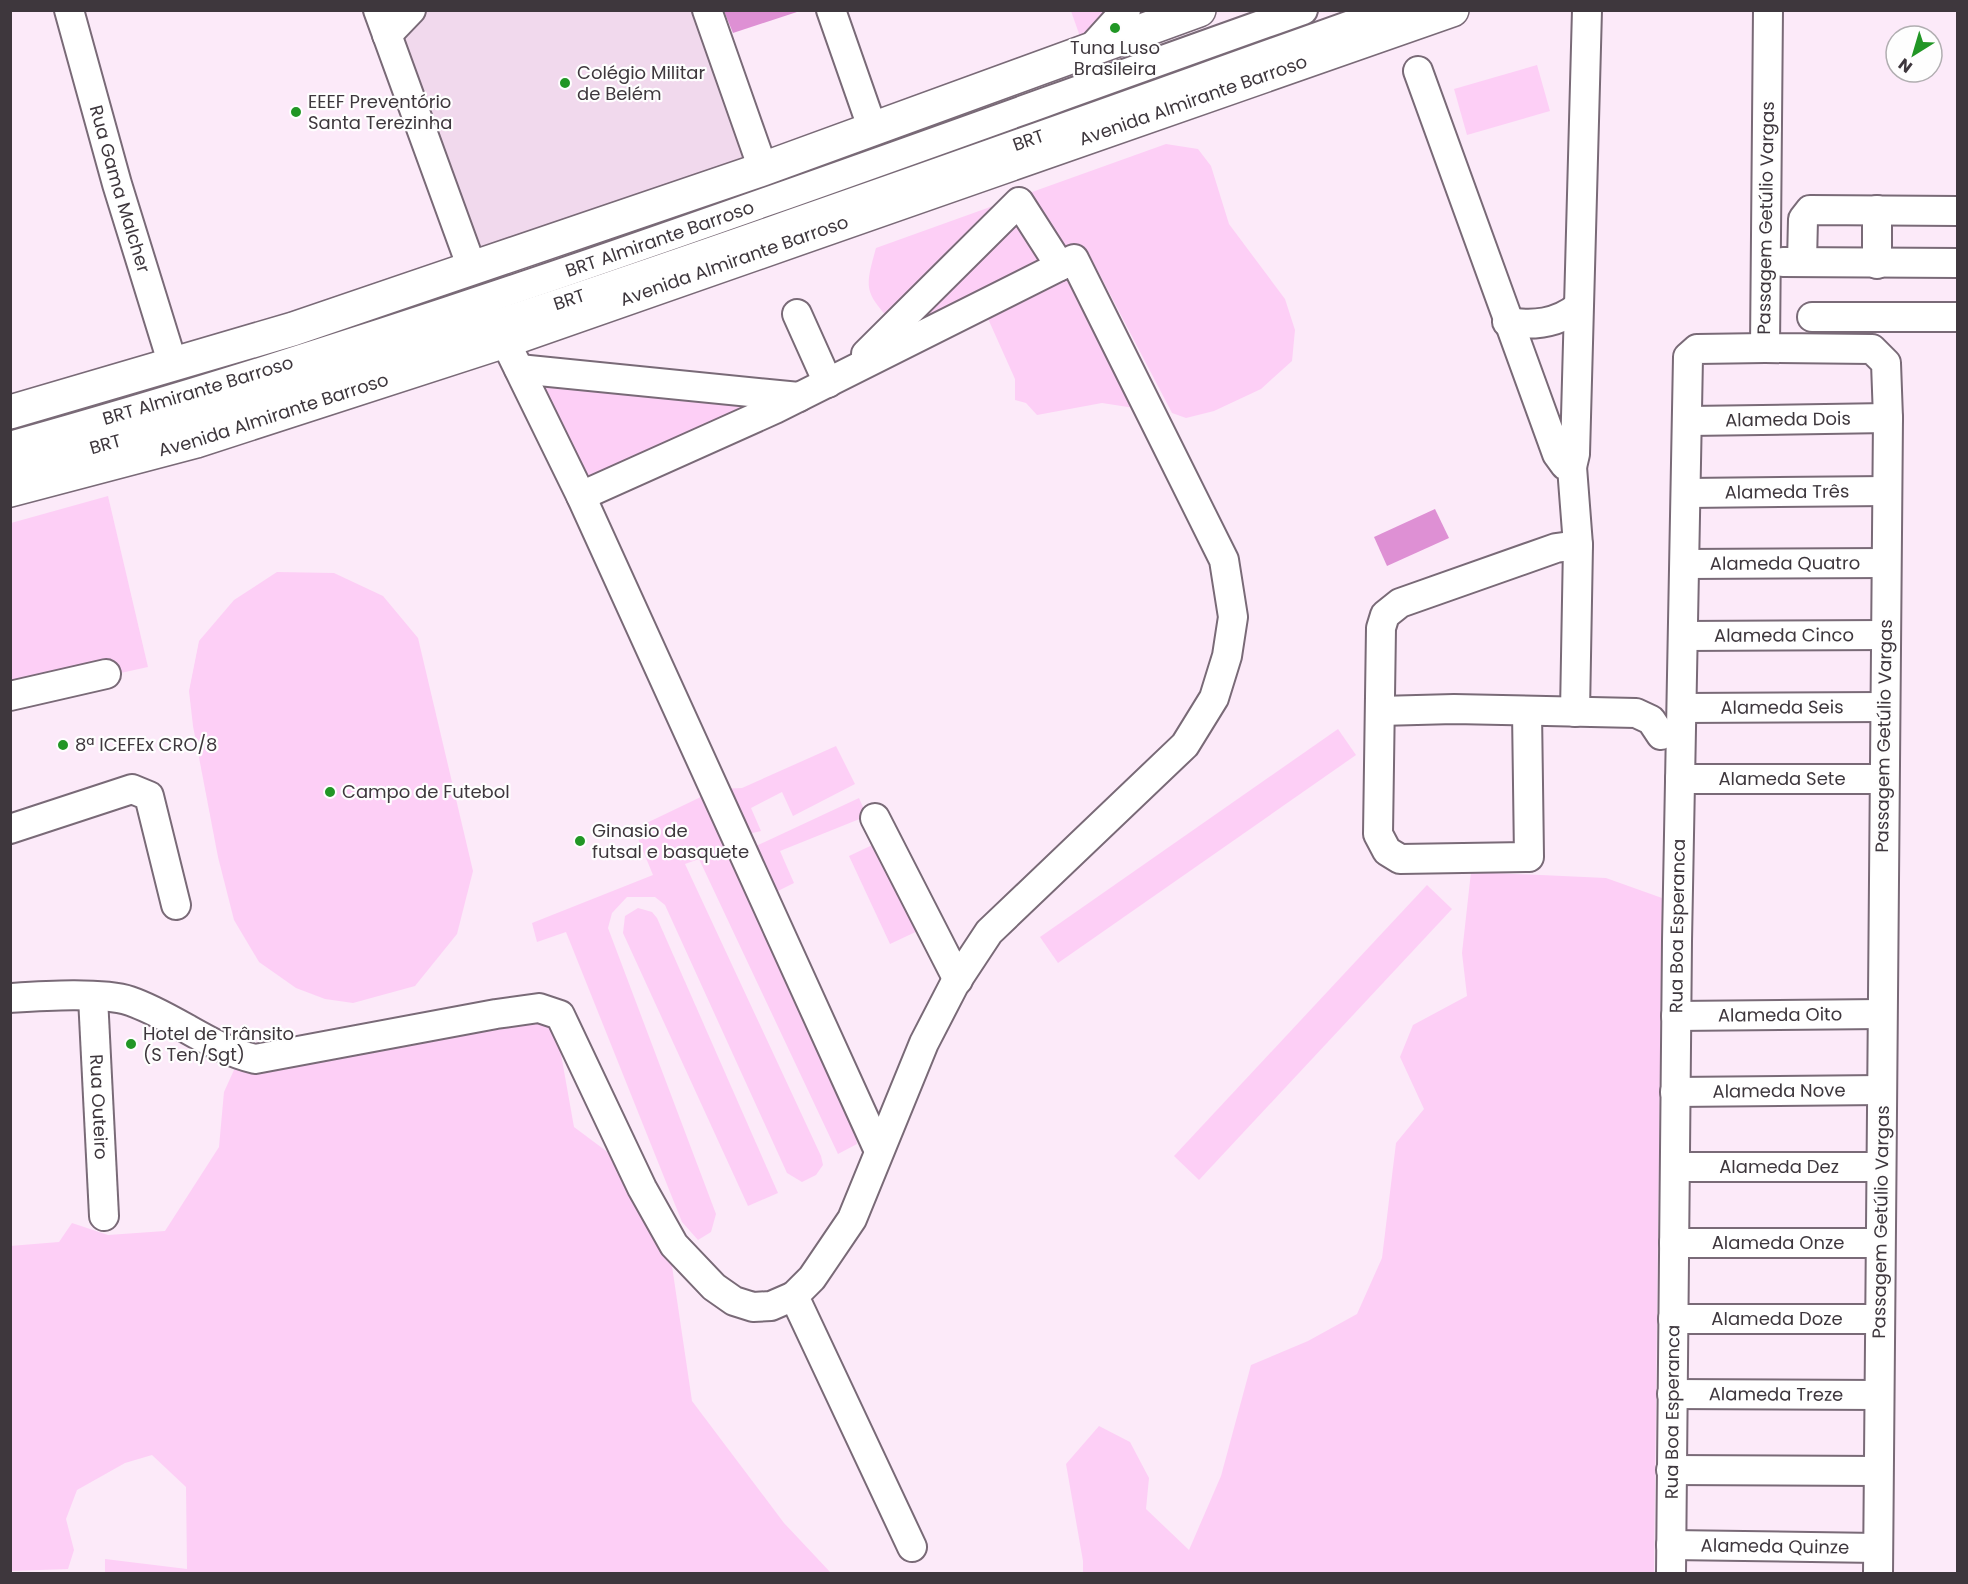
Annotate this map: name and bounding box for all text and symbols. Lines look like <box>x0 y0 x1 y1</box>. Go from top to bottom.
marker: Tuna Luso Brasileira <box>1108 21 1122 35</box>
north arrow <box>1884 24 1944 84</box>
place label: Tuna Luso Brasileira <box>1070 35 1160 81</box>
street label: Avenida Almirante Barroso <box>1075 49 1310 151</box>
text: N <box>1894 53 1917 78</box>
place label: Colégio Militar de Belém <box>577 60 705 106</box>
marker: Colégio Militar de Belém <box>558 76 572 90</box>
place label: EEEF Preventório Santa Terezinha <box>308 89 452 135</box>
street label: Passagem Getúlio Vargas <box>1751 101 1780 335</box>
street label: Rua Gama Malcher <box>84 102 157 276</box>
marker: EEEF Preventório Santa Terezinha <box>289 105 303 119</box>
street label: BRT <box>1009 123 1048 157</box>
street label: BRT Almirante Barroso <box>562 194 757 283</box>
street label: Avenida Almirante Barroso <box>617 209 852 312</box>
street label: BRT <box>550 282 588 316</box>
street label: BRT Almirante Barroso <box>100 349 296 431</box>
street label: Avenida Almirante Barroso <box>156 367 392 462</box>
street label: Alameda Dois <box>1725 406 1851 432</box>
street label: BRT <box>87 427 124 460</box>
street label: Alameda Três <box>1725 478 1849 505</box>
street label: Alameda Quatro <box>1710 550 1860 576</box>
street label: Passagem Getúlio Vargas <box>1869 619 1898 853</box>
street label: Alameda Cinco <box>1714 622 1854 648</box>
street label: Alameda Seis <box>1720 694 1844 720</box>
place label: 8ª ICEFEx CRO/8 <box>75 732 217 757</box>
marker: 8ª ICEFEx CRO/8 <box>56 738 70 752</box>
street label: Alameda Sete <box>1718 766 1846 791</box>
place label: Campo de Futebol <box>342 779 510 804</box>
marker: Campo de Futebol <box>323 785 337 799</box>
place label: Ginasio de futsal e basquete <box>592 818 749 864</box>
marker: Ginasio de futsal e basquete <box>573 834 587 848</box>
street label: Rua Boa Esperanca <box>1663 839 1691 1013</box>
street label: Alameda Oito <box>1718 1001 1842 1028</box>
place label: Hotel de Trânsito (S Ten/Sgt) <box>143 1021 294 1067</box>
marker: Hotel de Trânsito (S Ten/Sgt) <box>124 1037 138 1051</box>
street label: Rua Outeiro <box>84 1053 114 1160</box>
street label: Alameda Nove <box>1712 1077 1846 1104</box>
street label: Passagem Getúlio Vargas <box>1866 1105 1895 1339</box>
street label: Alameda Dez <box>1719 1154 1839 1179</box>
street label: Alameda Onze <box>1712 1230 1844 1255</box>
street label: Alameda Doze <box>1711 1306 1843 1331</box>
street label: Rua Boa Esperanca <box>1659 1325 1685 1499</box>
street label: Alameda Treze <box>1709 1381 1843 1407</box>
street label: Alameda Quinze <box>1700 1532 1850 1560</box>

